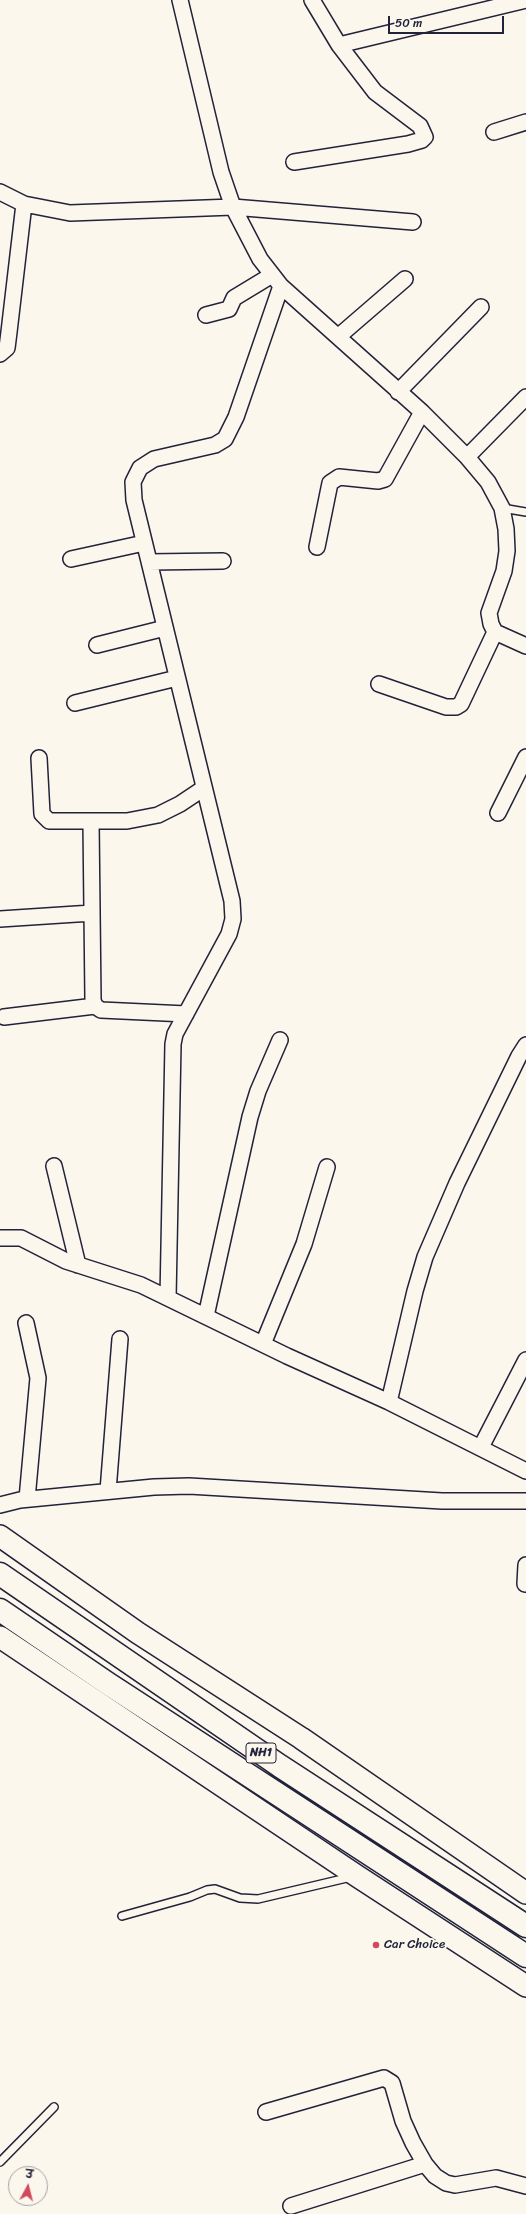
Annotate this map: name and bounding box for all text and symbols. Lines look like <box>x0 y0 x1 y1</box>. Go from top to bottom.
scale bar <box>390 8 506 34</box>
text: 50 m <box>395 12 422 34</box>
road number: NH1 <box>246 1743 276 1763</box>
place label: Car Choice <box>384 1937 445 1953</box>
marker: Car Choice <box>371 1940 381 1950</box>
text: उ <box>25 2165 34 2184</box>
north arrow <box>8 2166 48 2206</box>

